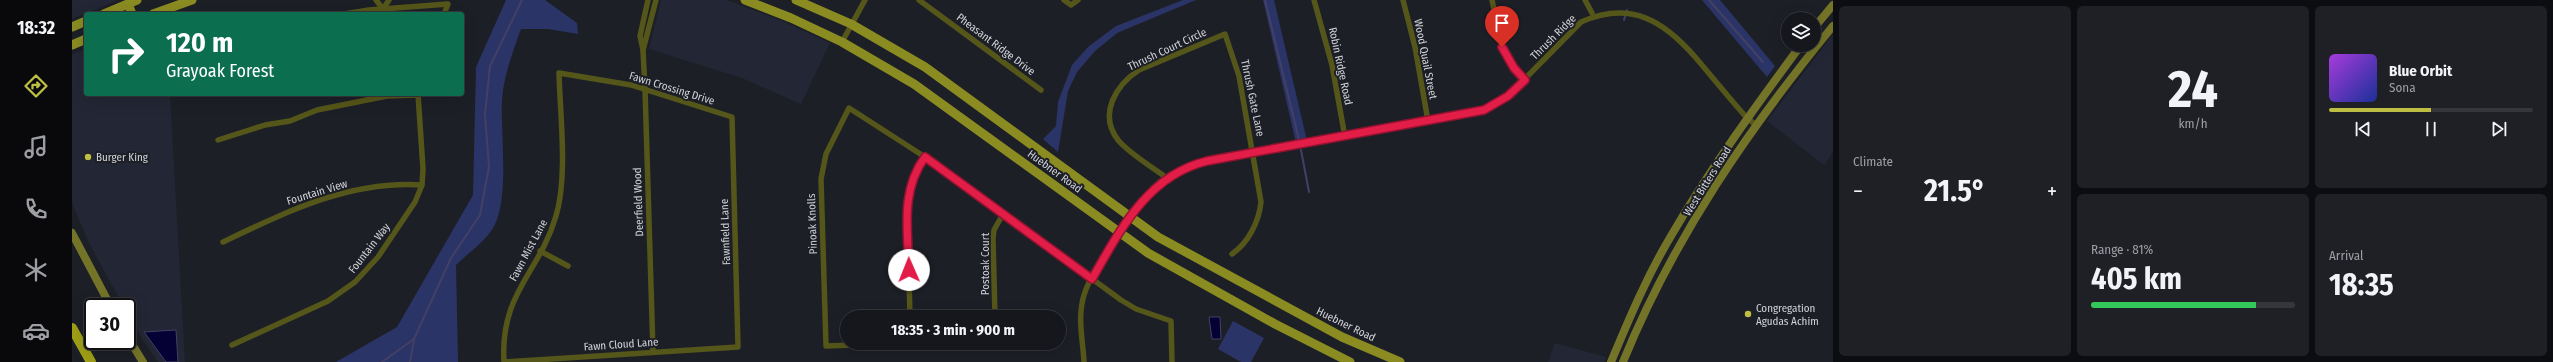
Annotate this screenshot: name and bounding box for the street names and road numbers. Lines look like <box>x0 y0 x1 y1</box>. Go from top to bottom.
street label: Pheasant Ridge Drive <box>954 11 1038 78</box>
street label: Thrush Ridge <box>1528 12 1579 63</box>
street label: Wood Quail Street <box>1411 18 1440 101</box>
street label: Thrush Court Circle <box>1126 26 1209 73</box>
street label: Robin Ridge Road <box>1326 26 1355 106</box>
street label: Thrush Gate Lane <box>1238 59 1267 138</box>
street label: Fawn Crossing Drive <box>628 69 716 108</box>
street label: West Bitters Road <box>1681 144 1734 218</box>
street label: Huebner Road <box>1025 147 1084 196</box>
street label: Deerfield Wood <box>631 167 646 237</box>
street label: Fountain View <box>285 177 349 208</box>
street label: Pinoak Knolls <box>805 193 820 255</box>
street label: Fawnfield Lane <box>718 199 733 265</box>
street label: Fawn Mist Lane <box>507 217 550 283</box>
street label: Fountain Way <box>346 221 393 276</box>
street label: Postoak Court <box>979 232 992 295</box>
street label: Huebner Road <box>1314 305 1377 344</box>
street label: Fawn Cloud Lane <box>583 335 659 354</box>

